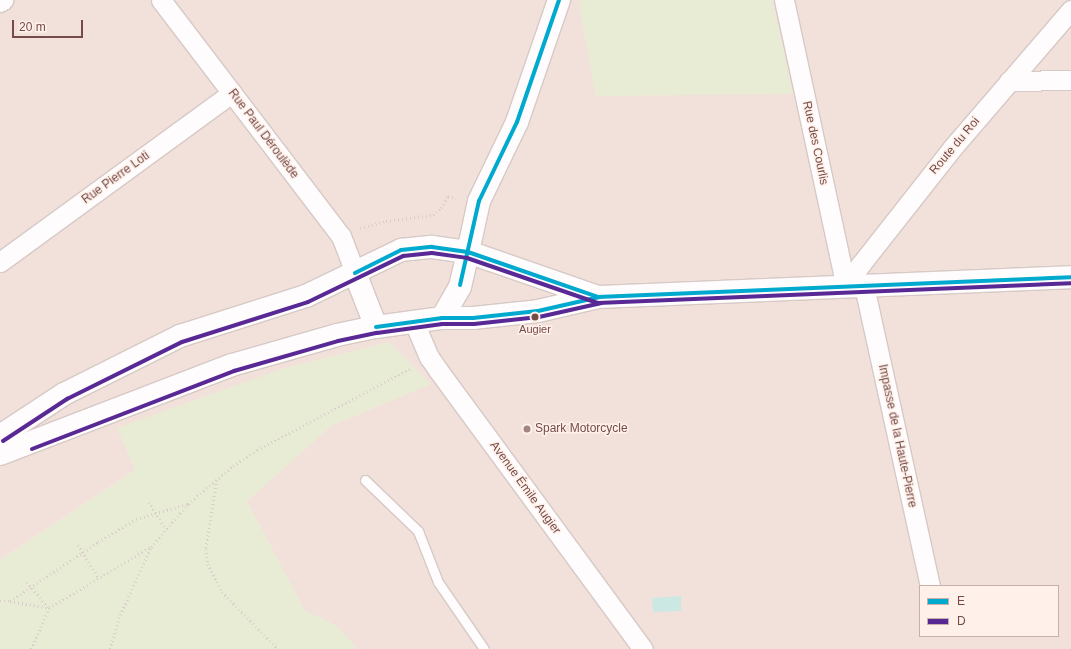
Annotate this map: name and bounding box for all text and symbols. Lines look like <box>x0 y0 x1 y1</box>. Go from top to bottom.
scale bar <box>14 12 85 38</box>
text: 20 m <box>19 20 46 34</box>
street label: Rue Paul Déroulède <box>225 87 301 181</box>
street label: Rue des Courlis <box>799 100 831 186</box>
street label: Route du Roi <box>927 115 983 177</box>
street label: Rue Pierre Loti <box>79 149 153 207</box>
marker: Augier <box>530 312 540 322</box>
place label: Augier <box>519 322 551 336</box>
street label: Impasse de la Haute-Pierre <box>875 363 919 509</box>
place label: Spark Motorcycle <box>535 422 628 436</box>
marker: Spark Motorcycle <box>522 424 532 434</box>
street label: Avenue Émile Augier <box>486 439 564 537</box>
legend <box>919 585 1059 637</box>
text: E <box>957 594 965 608</box>
text: D <box>957 614 966 628</box>

